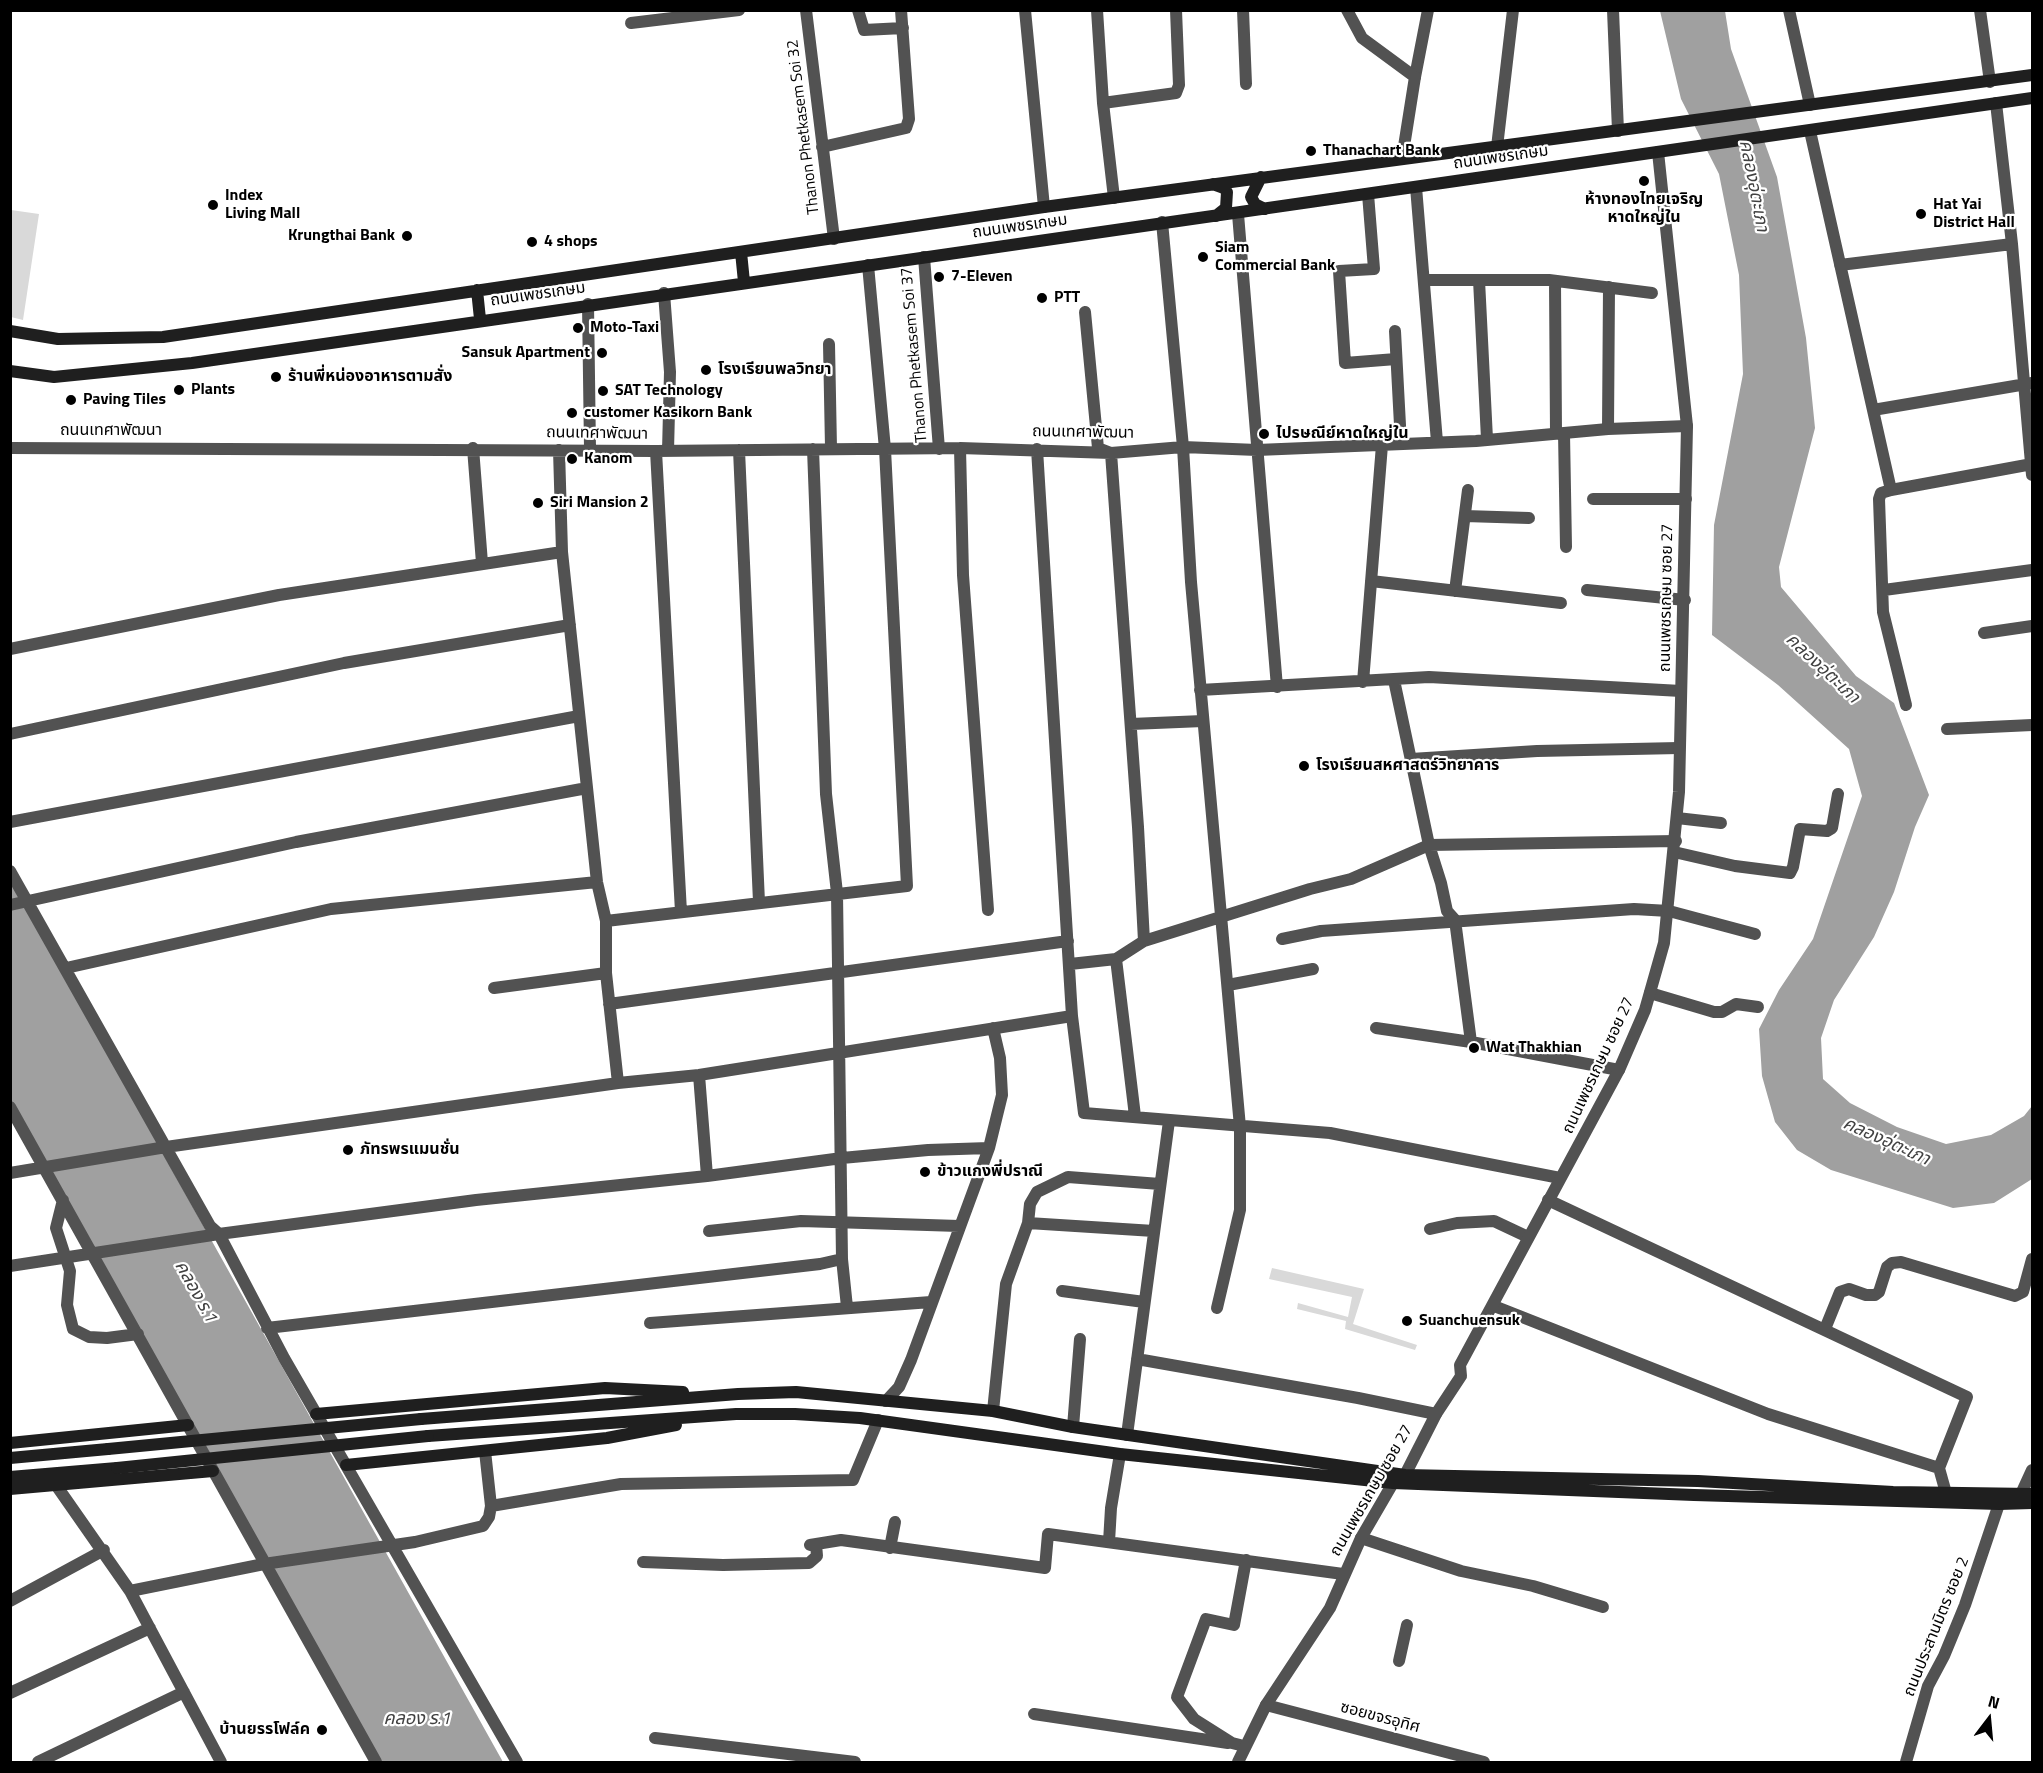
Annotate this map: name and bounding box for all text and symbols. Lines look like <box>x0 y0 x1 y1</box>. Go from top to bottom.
street label: Thanon Phetkasem Soi 32 <box>784 38 824 216</box>
water label: คลองอุ่ตะเภา <box>1734 138 1772 234</box>
place label: Thanachart Bank <box>1323 141 1440 161</box>
street label: ถนนเพชรเกษม <box>1452 142 1550 174</box>
marker: Thanachart Bank <box>1304 144 1318 158</box>
marker: ห้างทองไทยเจริญ หาดใหญ่ใน <box>1637 174 1651 188</box>
place label: Index Living Mall <box>225 186 300 224</box>
place label: ห้างทองไทยเจริญ หาดใหญ่ใน <box>1585 190 1703 228</box>
place label: Hat Yai District Hall <box>1933 195 2015 233</box>
marker: Index Living Mall <box>206 198 220 212</box>
marker: Hat Yai District Hall <box>1914 207 1928 221</box>
street label: ถนนเพชรเกษม <box>971 211 1069 243</box>
place label: Krungthai Bank <box>288 226 395 246</box>
marker: Krungthai Bank <box>400 229 414 243</box>
place label: 4 shops <box>544 232 598 252</box>
marker: 4 shops <box>525 235 539 249</box>
place label: Siam Commercial Bank <box>1215 238 1335 276</box>
marker: Siam Commercial Bank <box>1196 250 1210 264</box>
street label: Thanon Phetkasem Soi 37 <box>898 266 932 444</box>
place label: 7-Eleven <box>951 267 1013 287</box>
marker: 7-Eleven <box>932 270 946 284</box>
street label: ถนนเพชรเกษม <box>489 279 587 311</box>
place label: PTT <box>1054 288 1080 308</box>
marker: PTT <box>1035 291 1049 305</box>
place label: Moto-Taxi <box>590 318 659 338</box>
marker: Moto-Taxi <box>571 321 585 335</box>
place label: Sansuk Apartment <box>462 343 590 363</box>
marker: Sansuk Apartment <box>595 346 609 360</box>
place label: โรงเรียนพลวิทยา <box>718 360 832 380</box>
marker: โรงเรียนพลวิทยา <box>699 363 713 377</box>
place label: ร้านพี่หน่องอาหารตามสั่ง <box>288 367 452 387</box>
marker: ร้านพี่หน่องอาหารตามสั่ง <box>269 370 283 384</box>
place label: Plants <box>191 380 235 400</box>
place label: SAT Technology <box>615 381 723 401</box>
marker: Plants <box>172 383 186 397</box>
marker: SAT Technology <box>596 384 610 398</box>
place label: Paving Tiles <box>83 390 166 410</box>
marker: Paving Tiles <box>64 393 78 407</box>
place label: customer Kasikorn Bank <box>584 403 752 423</box>
marker: customer Kasikorn Bank <box>565 406 579 420</box>
street label: ถนนเทศาพัฒนา <box>60 421 162 441</box>
street label: ถนนเทศาพัฒนา <box>1032 423 1134 443</box>
street label: ถนนเทศาพัฒนา <box>546 424 648 444</box>
place label: ไปรษณีย์หาดใหญ่ใน <box>1276 424 1409 444</box>
marker: ไปรษณีย์หาดใหญ่ใน <box>1257 427 1271 441</box>
place label: Kanom <box>584 449 632 469</box>
marker: Kanom <box>565 452 579 466</box>
place label: Siri Mansion 2 <box>550 493 649 513</box>
marker: Siri Mansion 2 <box>531 496 545 510</box>
street label: ถนนเพชรเกษม ซอย 27 <box>1656 524 1678 672</box>
water label: คลองอุ่ตะเภา <box>1781 630 1863 708</box>
place label: โรงเรียนสหศาสตร์วิทยาคาร <box>1316 756 1499 776</box>
marker: โรงเรียนสหศาสตร์วิทยาคาร <box>1297 759 1311 773</box>
street label: ถนนเพชรเกษม ซอย 27 <box>1559 995 1639 1137</box>
place label: Wat Thakhian <box>1486 1038 1582 1058</box>
marker: Wat Thakhian <box>1467 1041 1481 1055</box>
water label: คลองอุ่ตะเภา <box>1839 1113 1933 1171</box>
place label: ภัทรพรแมนชั่น <box>360 1140 460 1160</box>
marker: ภัทรพรแมนชั่น <box>341 1143 355 1157</box>
place label: ข้าวแกงพี่ปราณี <box>937 1162 1043 1182</box>
marker: ข้าวแกงพี่ปราณี <box>918 1165 932 1179</box>
water label: คลอง ร.1 <box>169 1257 221 1327</box>
place label: Suanchuensuk <box>1419 1311 1520 1331</box>
marker: Suanchuensuk <box>1400 1314 1414 1328</box>
street label: ถนนเพชรเกษม ซอย 27 <box>1327 1422 1417 1560</box>
street label: ถนนประสานมิตร ซอย 2 <box>1900 1554 1974 1700</box>
north arrow <box>1959 1689 2019 1749</box>
text: N <box>1985 1689 2003 1715</box>
street label: ซอยขจรอุทิศ <box>1338 1698 1422 1738</box>
water label: คลอง ร.1 <box>383 1709 451 1731</box>
place label: บ้านยรรโฟล์ค <box>219 1720 310 1740</box>
marker: บ้านยรรโฟล์ค <box>315 1723 329 1737</box>

